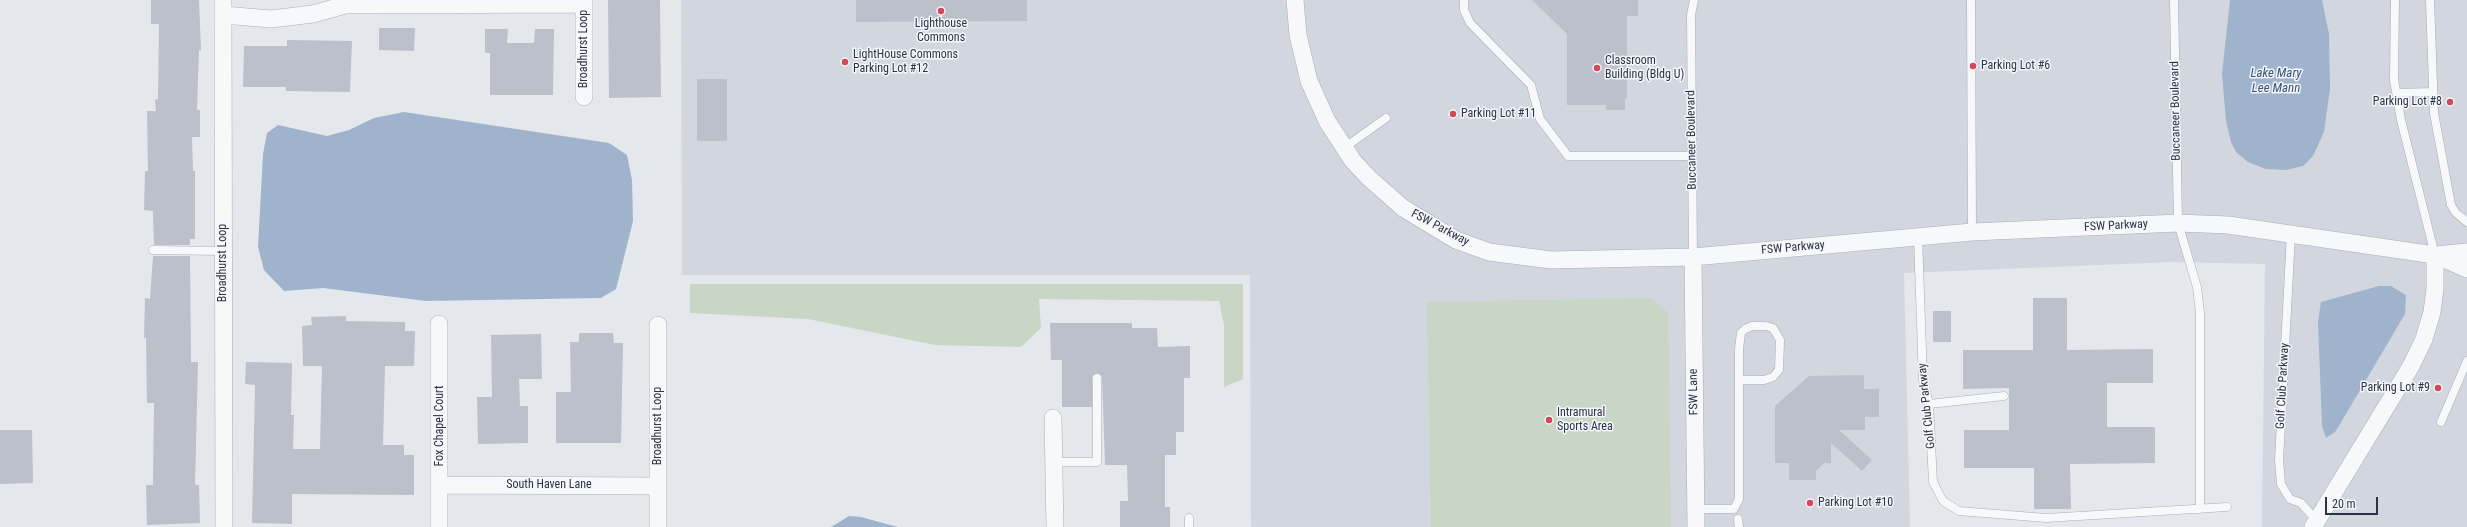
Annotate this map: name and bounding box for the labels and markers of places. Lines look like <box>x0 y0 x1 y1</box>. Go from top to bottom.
marker: Lighthouse Commons <box>936 6 946 16</box>
place label: Lighthouse Commons <box>915 17 967 45</box>
place label: LightHouse Commons Parking Lot #12 <box>853 48 958 76</box>
place label: Classroom Building (Bldg U) <box>1605 54 1684 82</box>
marker: LightHouse Commons Parking Lot #12 <box>840 57 850 67</box>
place label: Parking Lot #6 <box>1981 59 2050 73</box>
marker: Parking Lot #6 <box>1968 61 1978 71</box>
marker: Classroom Building (Bldg U) <box>1592 63 1602 73</box>
place label: Parking Lot #8 <box>2373 95 2442 109</box>
marker: Parking Lot #8 <box>2445 97 2455 107</box>
place label: Parking Lot #11 <box>1461 107 1536 121</box>
marker: Parking Lot #11 <box>1448 109 1458 119</box>
place label: Parking Lot #9 <box>2361 381 2430 395</box>
marker: Parking Lot #9 <box>2433 383 2443 393</box>
place label: Intramural Sports Area <box>1557 406 1613 434</box>
marker: Intramural Sports Area <box>1544 415 1554 425</box>
place label: Parking Lot #10 <box>1818 496 1893 510</box>
marker: Parking Lot #10 <box>1805 498 1815 508</box>

